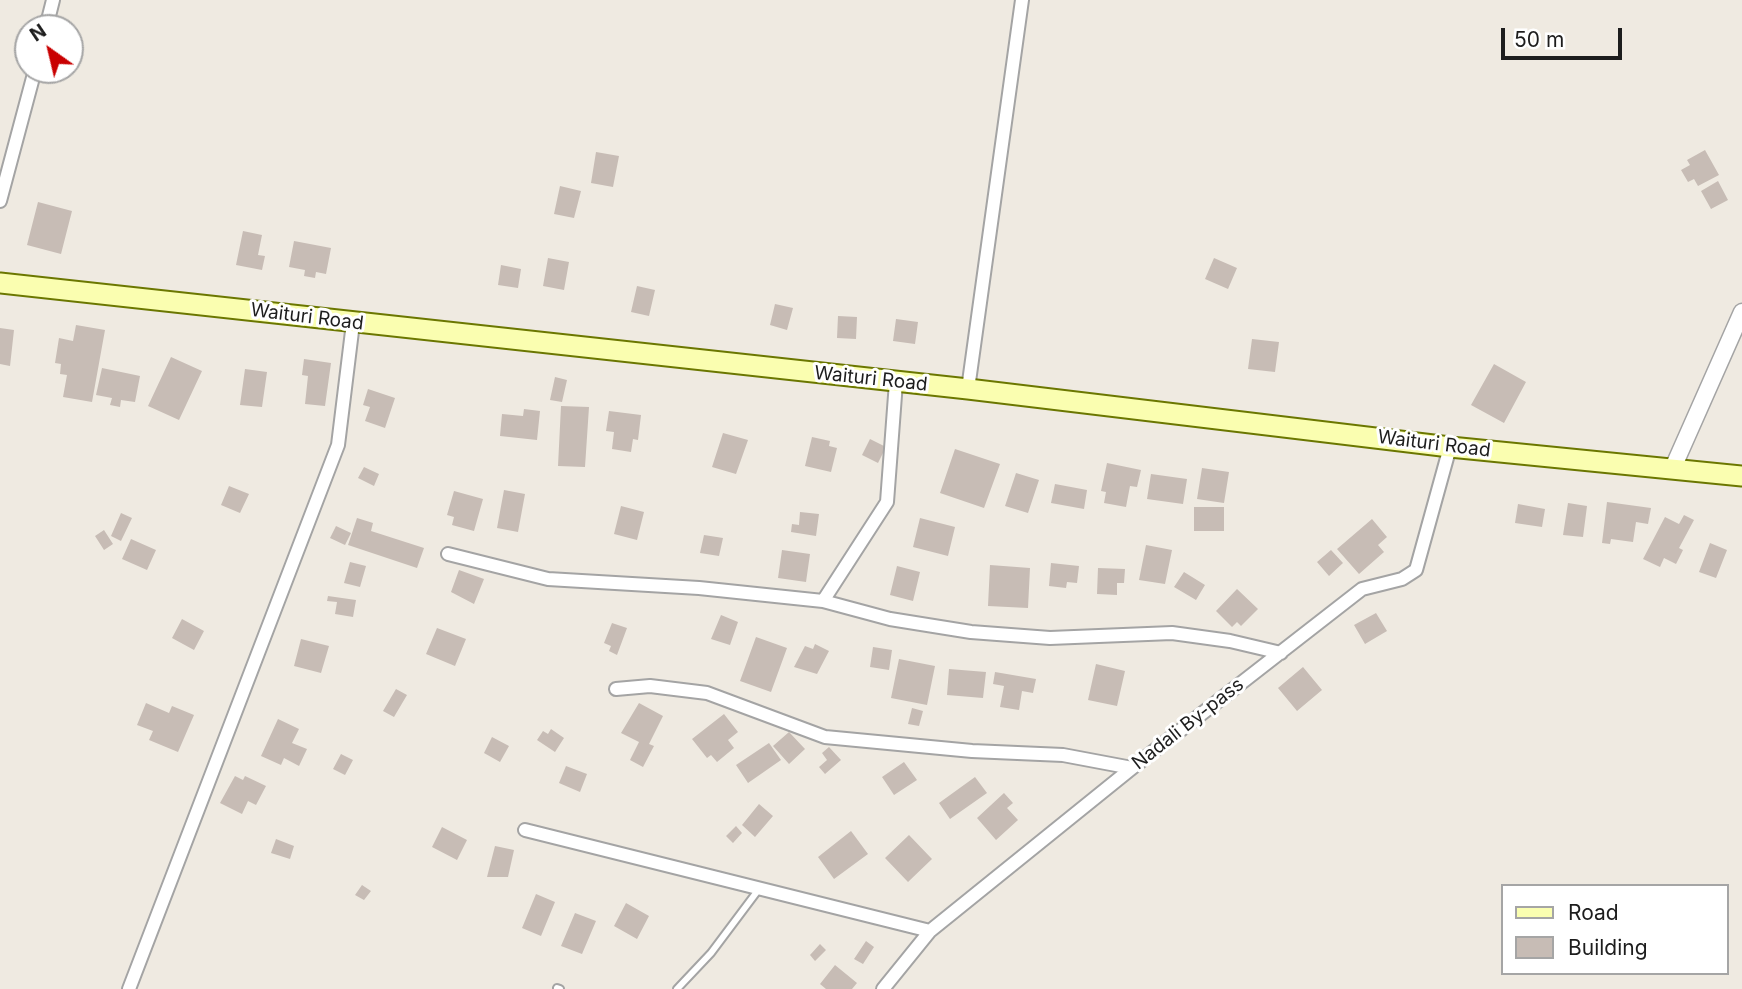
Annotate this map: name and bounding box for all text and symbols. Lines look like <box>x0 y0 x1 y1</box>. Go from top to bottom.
north arrow <box>14 14 84 84</box>
scale bar <box>1504 14 1625 58</box>
text: N <box>26 19 51 46</box>
text: 50 m <box>1514 27 1564 52</box>
street label: Waituri Road <box>249 299 365 335</box>
street label: Waituri Road <box>813 362 929 396</box>
street label: Waituri Road <box>1376 426 1492 462</box>
street label: Nadali By-pass <box>1128 673 1248 775</box>
legend <box>1500 884 1728 975</box>
text: Road <box>1568 900 1619 925</box>
text: Building <box>1568 935 1648 960</box>

